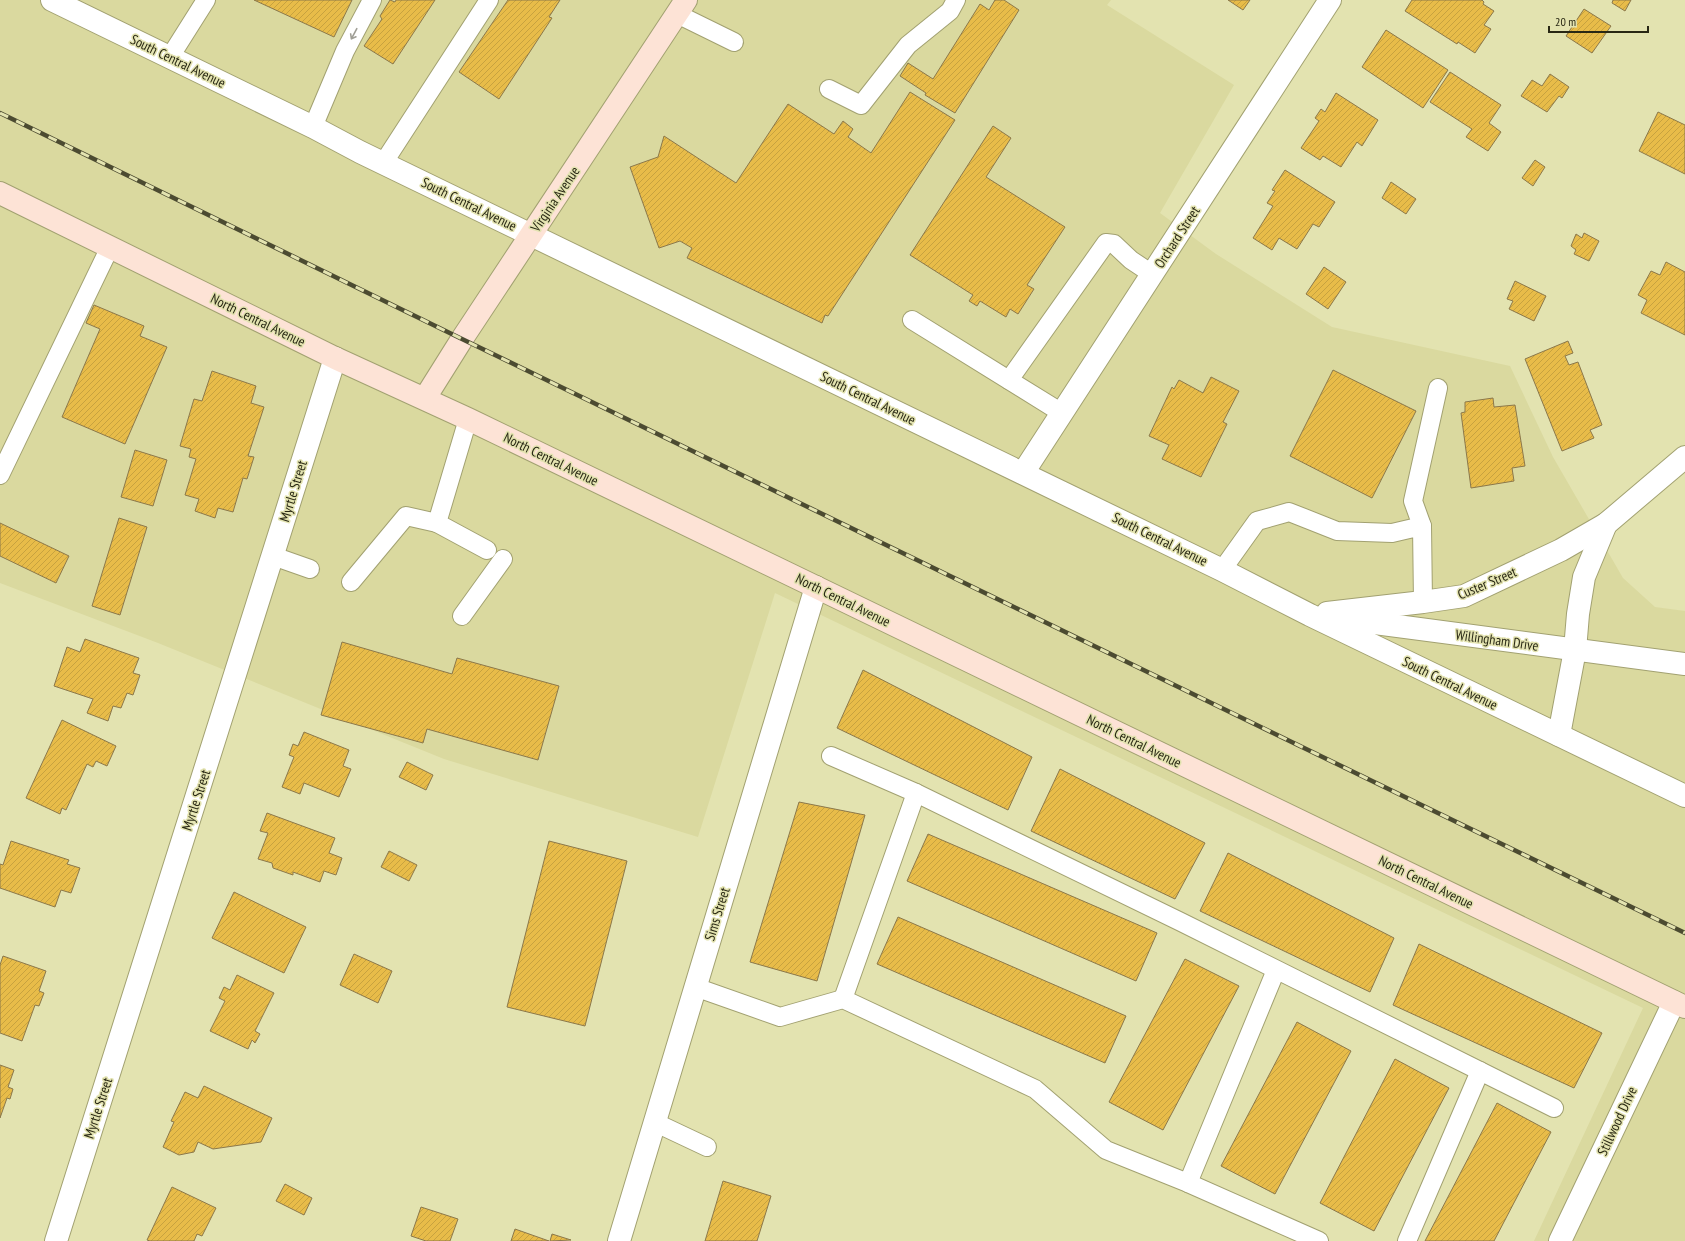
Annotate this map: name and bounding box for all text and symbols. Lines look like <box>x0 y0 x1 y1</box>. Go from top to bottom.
scale bar <box>1549 8 1648 34</box>
text: 20 m <box>1555 14 1576 29</box>
one-way arrow <box>350 28 357 40</box>
street label: South Central Avenue <box>127 30 229 92</box>
street label: Virginia Avenue <box>526 163 584 236</box>
street label: South Central Avenue <box>418 173 520 235</box>
street label: Orchard Street <box>1150 203 1204 271</box>
street label: North Central Avenue <box>208 289 309 351</box>
street label: South Central Avenue <box>817 367 919 429</box>
street label: North Central Avenue <box>501 428 602 490</box>
street label: Myrtle Street <box>275 458 311 524</box>
street label: South Central Avenue <box>1109 508 1211 570</box>
street label: Custer Street <box>1455 562 1519 603</box>
street label: North Central Avenue <box>793 569 894 631</box>
street label: Willingham Drive <box>1454 625 1540 655</box>
street label: South Central Avenue <box>1399 652 1501 714</box>
street label: North Central Avenue <box>1084 710 1185 772</box>
street label: Myrtle Street <box>178 767 214 833</box>
street label: North Central Avenue <box>1376 851 1477 913</box>
street label: Sims Street <box>700 885 734 943</box>
street label: Myrtle Street <box>80 1075 116 1141</box>
street label: Stillwood Drive <box>1593 1083 1641 1158</box>

